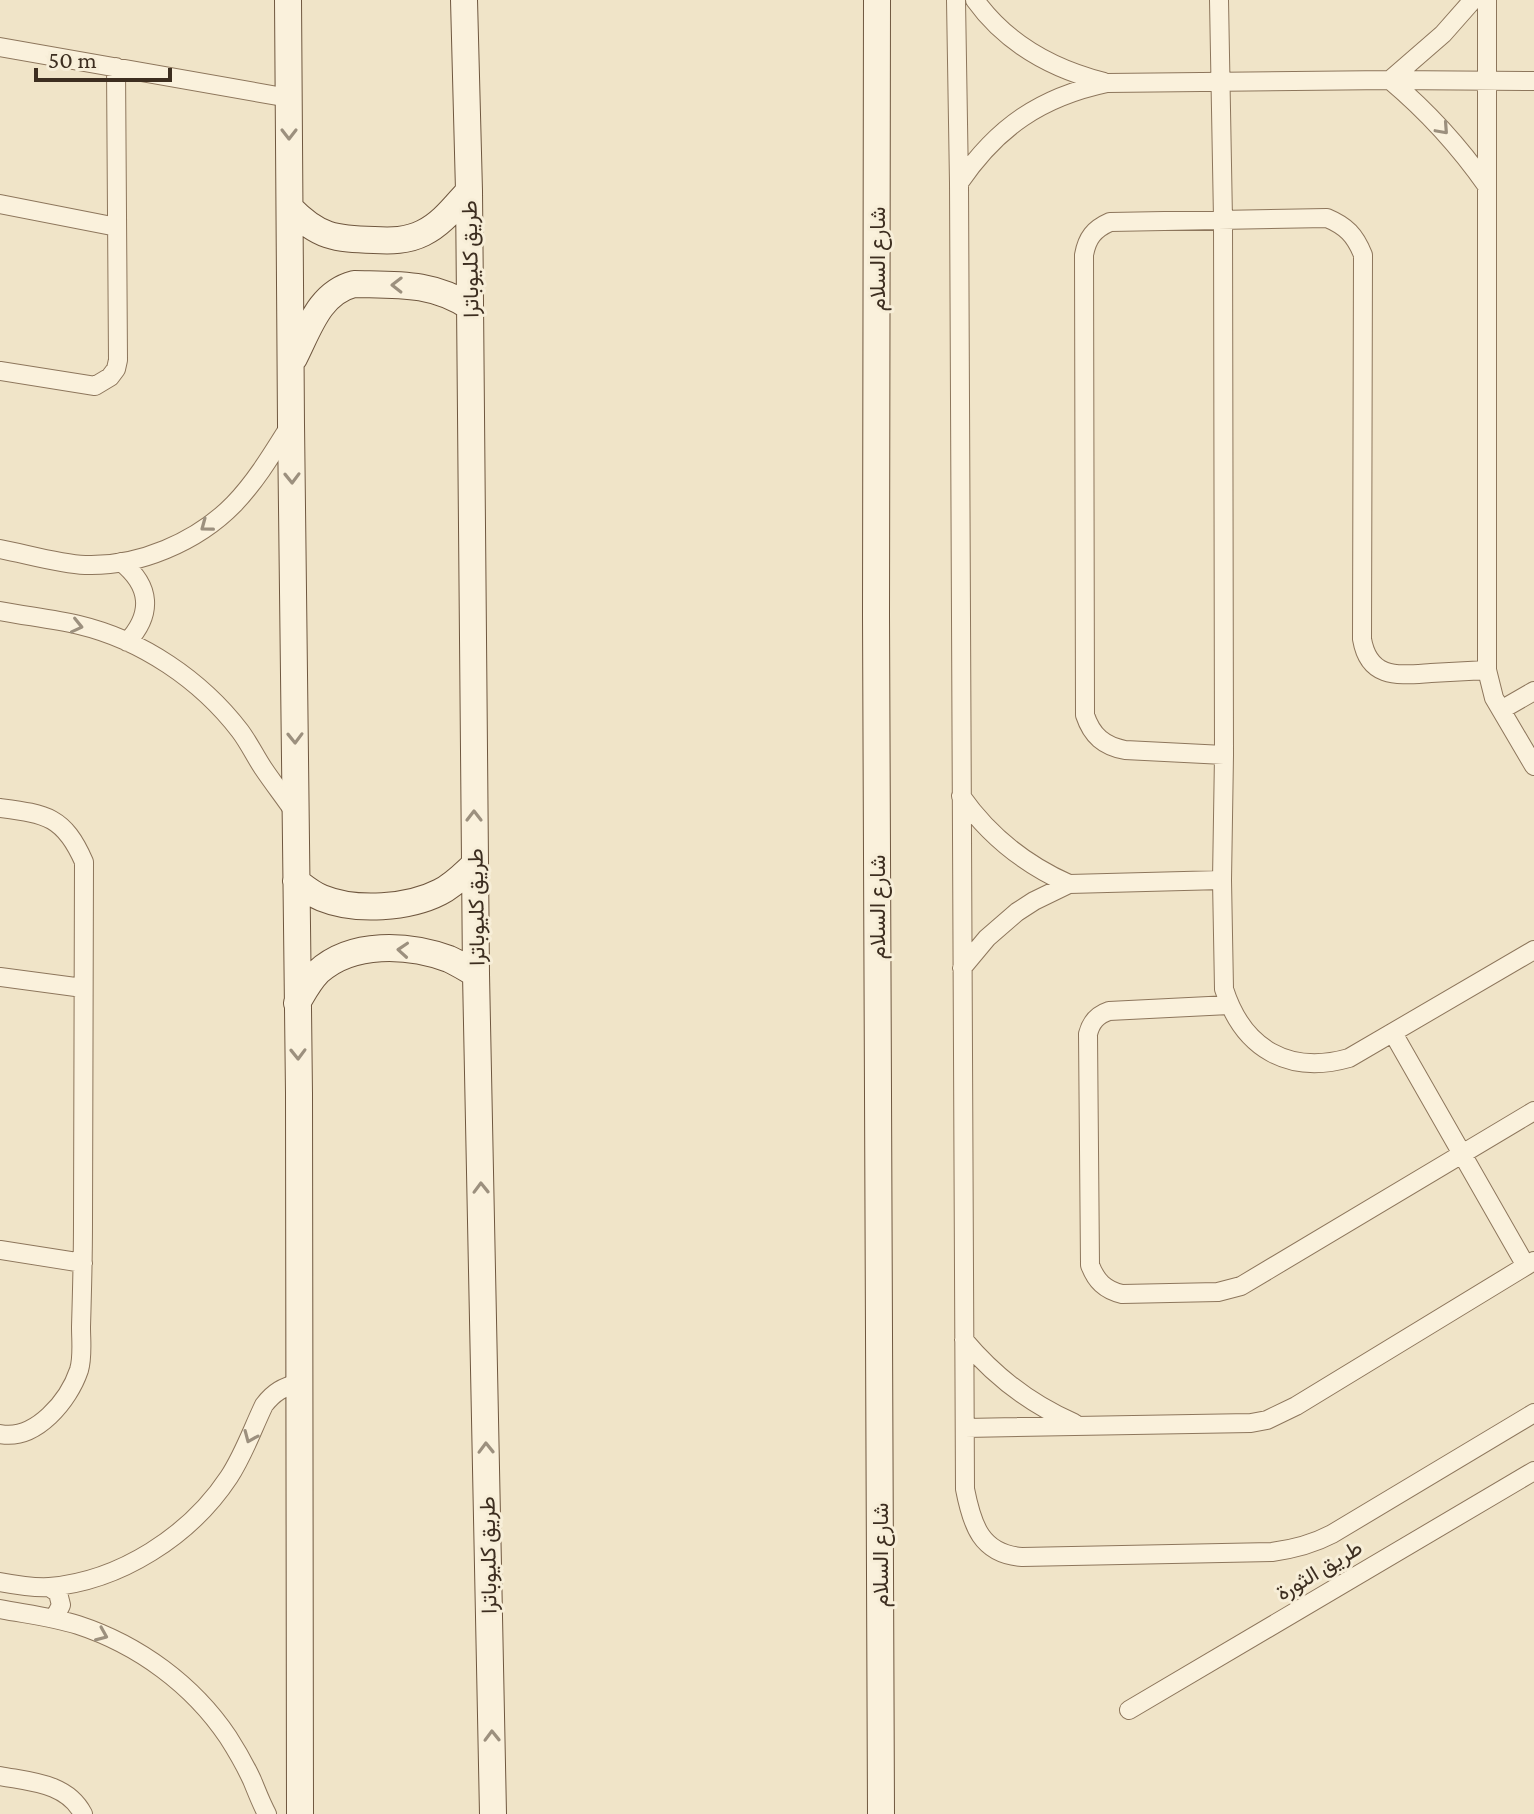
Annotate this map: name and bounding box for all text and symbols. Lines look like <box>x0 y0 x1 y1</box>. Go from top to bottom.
scale bar <box>36 32 170 82</box>
text: 50 m <box>48 46 97 73</box>
one-way arrow <box>1433 120 1447 135</box>
one-way arrow <box>280 128 298 141</box>
street label: طريق كليوباترا <box>456 200 485 318</box>
street label: شارع السلام <box>865 207 892 311</box>
one-way arrow <box>390 276 403 293</box>
one-way arrow <box>283 472 300 485</box>
one-way arrow <box>200 516 215 530</box>
one-way arrow <box>69 616 83 633</box>
one-way arrow <box>286 732 303 745</box>
one-way arrow <box>466 809 483 822</box>
street label: طريق كليوباترا <box>462 848 491 966</box>
street label: شارع السلام <box>865 855 892 959</box>
one-way arrow <box>396 942 409 959</box>
one-way arrow <box>289 1048 307 1061</box>
one-way arrow <box>472 1181 490 1194</box>
one-way arrow <box>244 1429 260 1443</box>
one-way arrow <box>477 1441 495 1454</box>
street label: طريق كليوباترا <box>474 1496 503 1614</box>
street label: شارع السلام <box>868 1503 895 1607</box>
street label: طريق الثورة <box>1271 1535 1367 1606</box>
one-way arrow <box>95 1625 109 1642</box>
one-way arrow <box>483 1729 501 1742</box>

